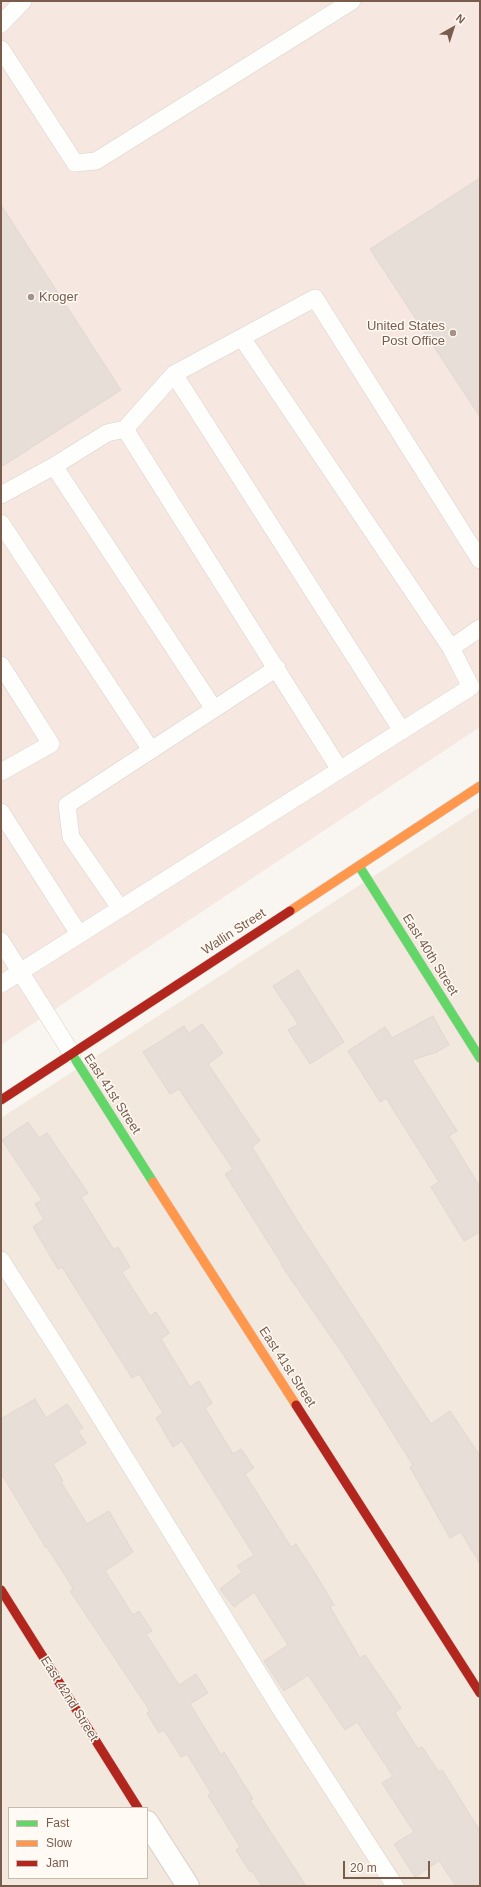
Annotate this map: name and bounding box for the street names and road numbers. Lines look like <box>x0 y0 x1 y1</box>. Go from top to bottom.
street label: Wallin Street <box>199 906 269 958</box>
street label: East 40th Street <box>399 911 461 999</box>
street label: East 41st Street <box>80 1051 144 1137</box>
street label: East 41st Street <box>255 1324 319 1410</box>
street label: East 42nd Street <box>37 1654 101 1744</box>

